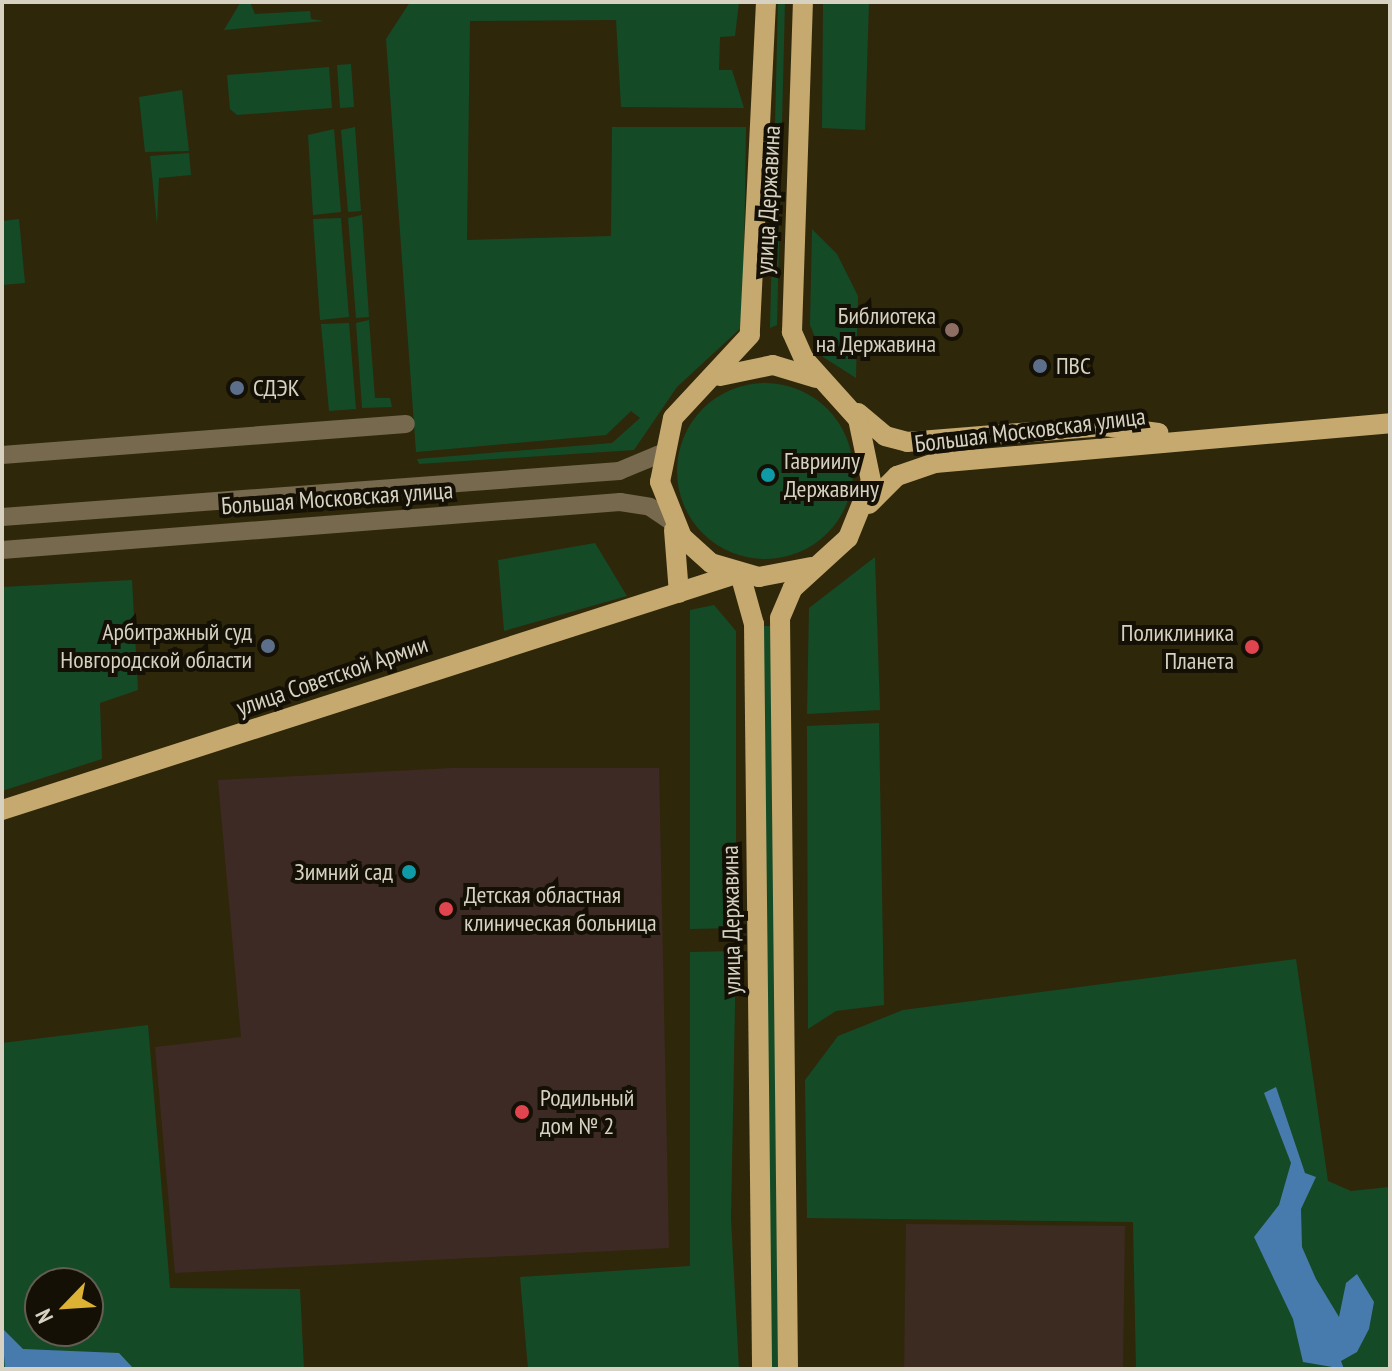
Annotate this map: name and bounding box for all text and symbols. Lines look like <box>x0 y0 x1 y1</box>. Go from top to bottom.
street label: улица Державина <box>750 124 786 276</box>
place label: Библиотека на Державина <box>815 302 936 358</box>
marker: Библиотека на Державина <box>943 321 961 339</box>
place label: ПВС <box>1056 352 1091 380</box>
marker: ПВС <box>1031 357 1049 375</box>
place label: СДЭК <box>253 374 300 402</box>
marker: СДЭК <box>228 379 246 397</box>
street label: Большая Московская улица <box>913 402 1147 458</box>
place label: Гавриилу Державину <box>784 447 879 503</box>
marker: Гавриилу Державину <box>759 466 777 484</box>
street label: Большая Московская улица <box>220 476 454 520</box>
place label: Арбитражный суд Новгородской области <box>60 618 252 674</box>
place label: Поликлиника Планета <box>1121 619 1234 675</box>
street label: улица Советской Армии <box>232 630 432 722</box>
marker: Поликлиника Планета <box>1241 636 1263 658</box>
marker: Арбитражный суд Новгородской области <box>259 637 277 655</box>
street label: улица Державина <box>715 845 747 995</box>
place label: Зимний сад <box>294 858 393 886</box>
marker: Зимний сад <box>400 863 418 881</box>
place label: Детская областная клиническая больница <box>464 881 657 937</box>
marker: Детская областная клиническая больница <box>435 898 457 920</box>
place label: Родильный дом № 2 <box>540 1084 634 1140</box>
marker: Родильный дом № 2 <box>511 1101 533 1123</box>
north arrow <box>24 1267 104 1347</box>
text: N <box>29 1305 59 1328</box>

